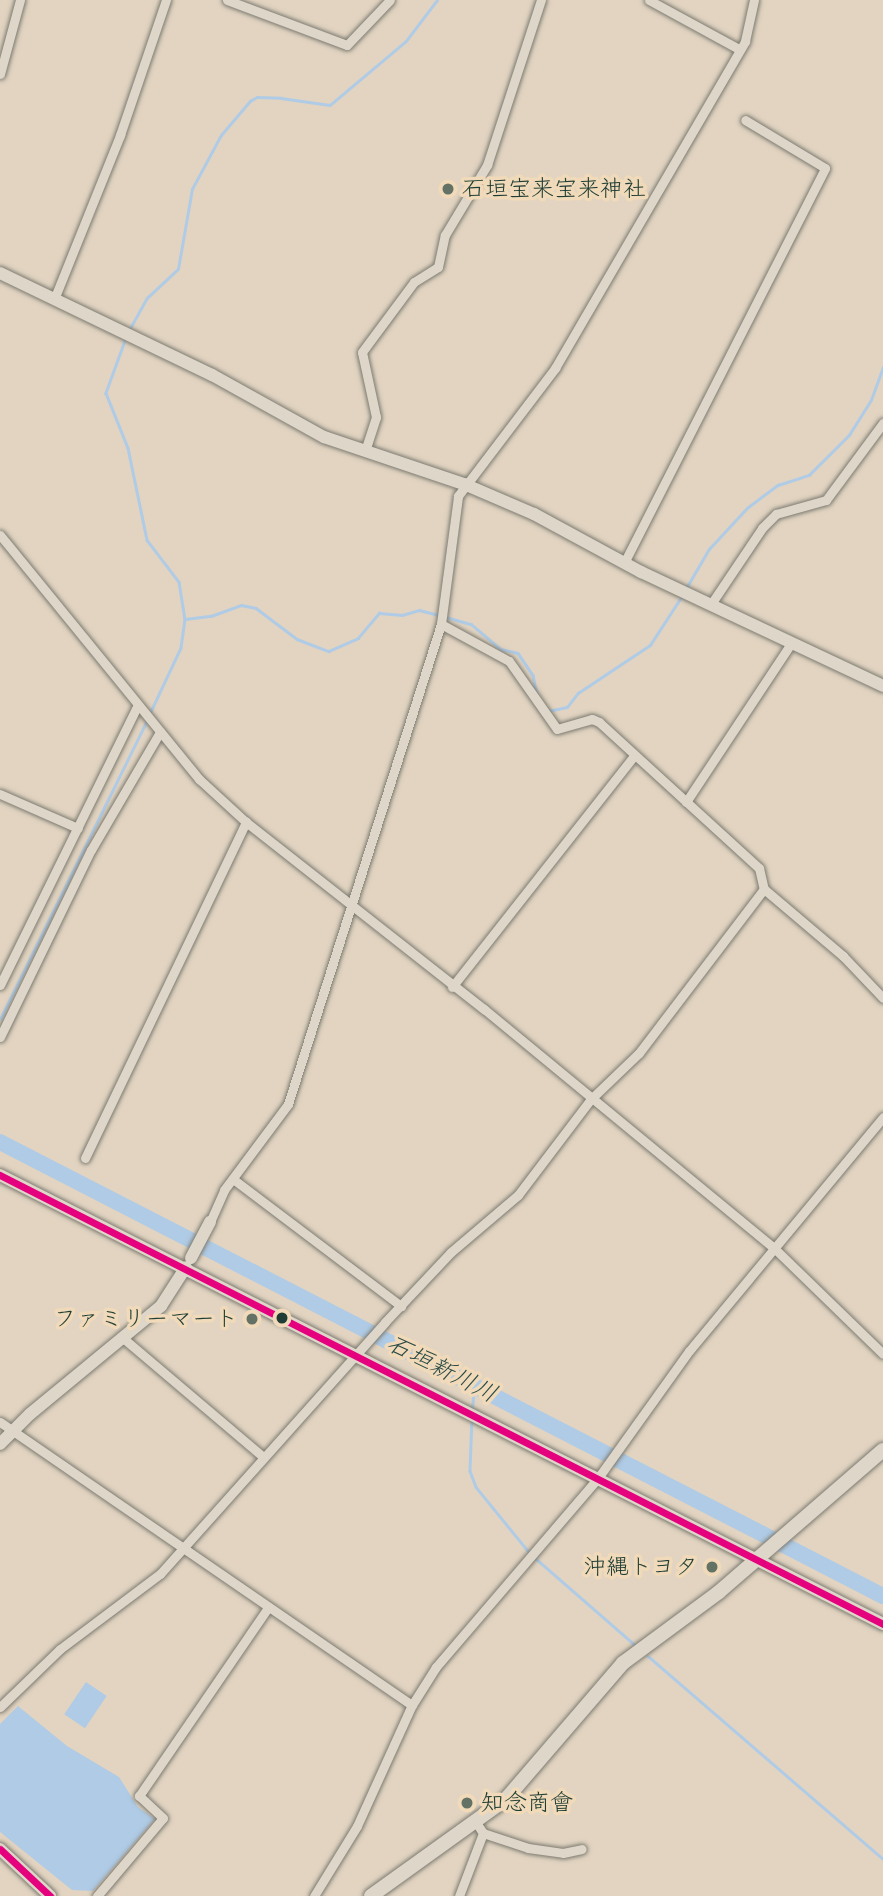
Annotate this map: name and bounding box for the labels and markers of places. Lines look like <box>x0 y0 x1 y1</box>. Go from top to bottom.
place label: 石垣宝来宝来神社 <box>462 175 646 203</box>
marker: 石垣宝来宝来神社 <box>440 181 456 197</box>
place label: ファミリーマート <box>54 1305 238 1333</box>
marker: ファミリーマート <box>244 1311 260 1327</box>
unlabelled marker <box>275 1311 289 1325</box>
place label: 沖縄トヨタ <box>583 1553 698 1581</box>
marker: 沖縄トヨタ <box>704 1559 720 1575</box>
place label: 知念商會 <box>481 1789 573 1817</box>
marker: 知念商會 <box>459 1795 475 1811</box>

